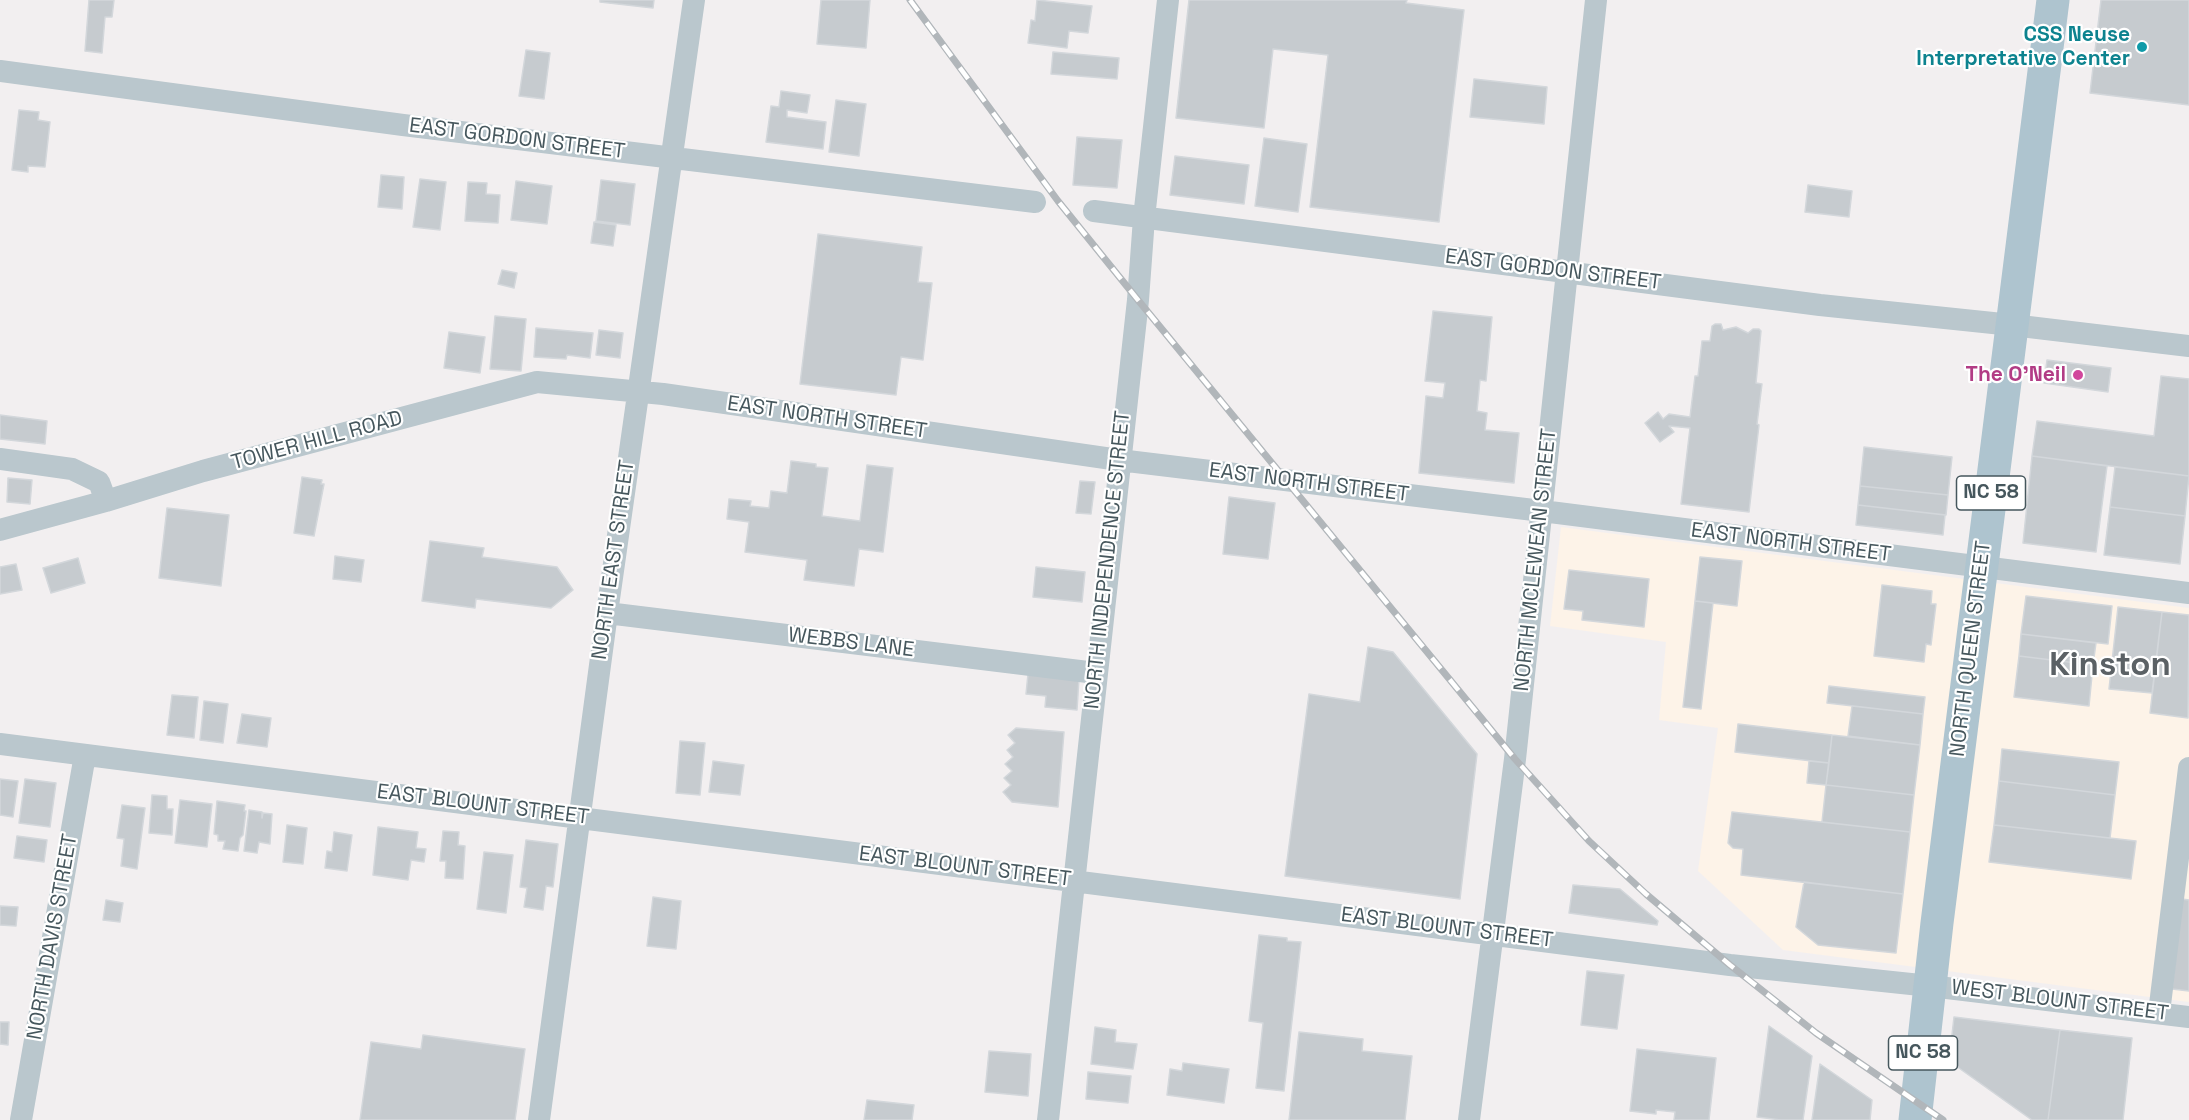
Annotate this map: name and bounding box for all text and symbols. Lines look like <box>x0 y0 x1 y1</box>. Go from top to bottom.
place label: CSS Neuse Interpretative Center <box>1916 22 2130 72</box>
marker: CSS Neuse Interpretative Center <box>2135 40 2149 54</box>
street label: EAST GORDON STREET <box>408 113 626 165</box>
street label: EAST GORDON STREET <box>1444 244 1662 296</box>
place label: The O'Neil <box>1966 362 2066 388</box>
marker: The O'Neil <box>2071 368 2085 382</box>
street label: EAST NORTH STREET <box>726 392 928 444</box>
street label: TOWER HILL ROAD <box>229 406 405 476</box>
street label: NORTH INDEPENDENCE STREET <box>1080 410 1136 710</box>
street label: NORTH MCLEWEAN STREET <box>1510 427 1562 693</box>
street label: EAST NORTH STREET <box>1208 458 1410 508</box>
street label: NORTH EAST STREET <box>588 459 640 661</box>
road number: NC 58 <box>1956 476 2026 510</box>
street label: EAST NORTH STREET <box>1690 518 1892 568</box>
street label: NORTH QUEEN STREET <box>1945 540 1997 758</box>
street label: WEBBS LANE <box>787 623 915 663</box>
district label: Kinston <box>2049 646 2171 686</box>
street label: EAST BLOUNT STREET <box>376 779 590 831</box>
street label: NORTH DAVIS STREET <box>22 832 84 1042</box>
street label: EAST BLOUNT STREET <box>858 841 1072 893</box>
street label: EAST BLOUNT STREET <box>1340 902 1554 954</box>
street label: WEST BLOUNT STREET <box>1950 975 2170 1027</box>
road number: NC 58 <box>1888 1036 1958 1070</box>

